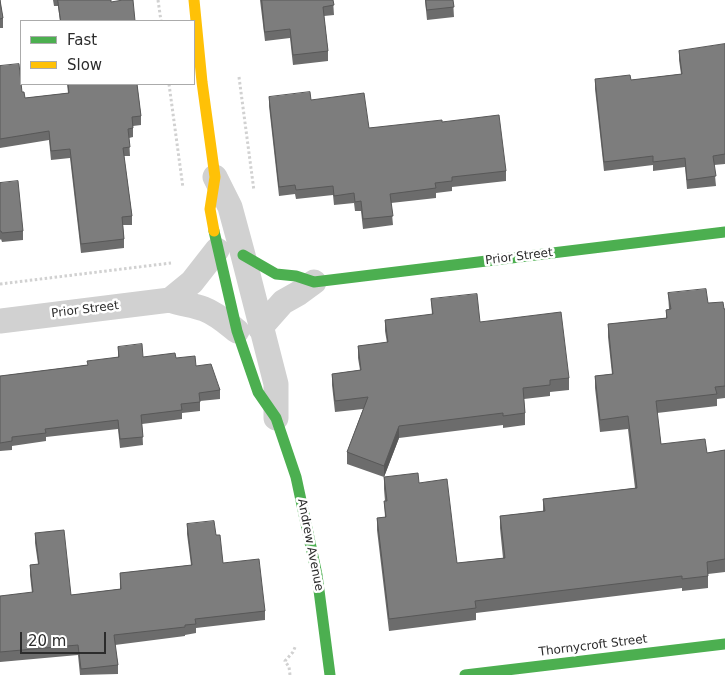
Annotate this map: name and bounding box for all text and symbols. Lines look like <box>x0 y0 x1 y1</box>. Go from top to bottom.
legend <box>20 20 195 85</box>
text: Fast <box>67 31 97 49</box>
text: Slow <box>67 56 102 74</box>
street label: Prior Street <box>484 246 554 268</box>
street label: Prior Street <box>50 299 120 321</box>
street label: Andrew Avenue <box>294 498 326 592</box>
scale bar <box>22 622 109 654</box>
text: 20 m <box>28 632 66 650</box>
street label: Thornycroft Street <box>538 632 648 660</box>

